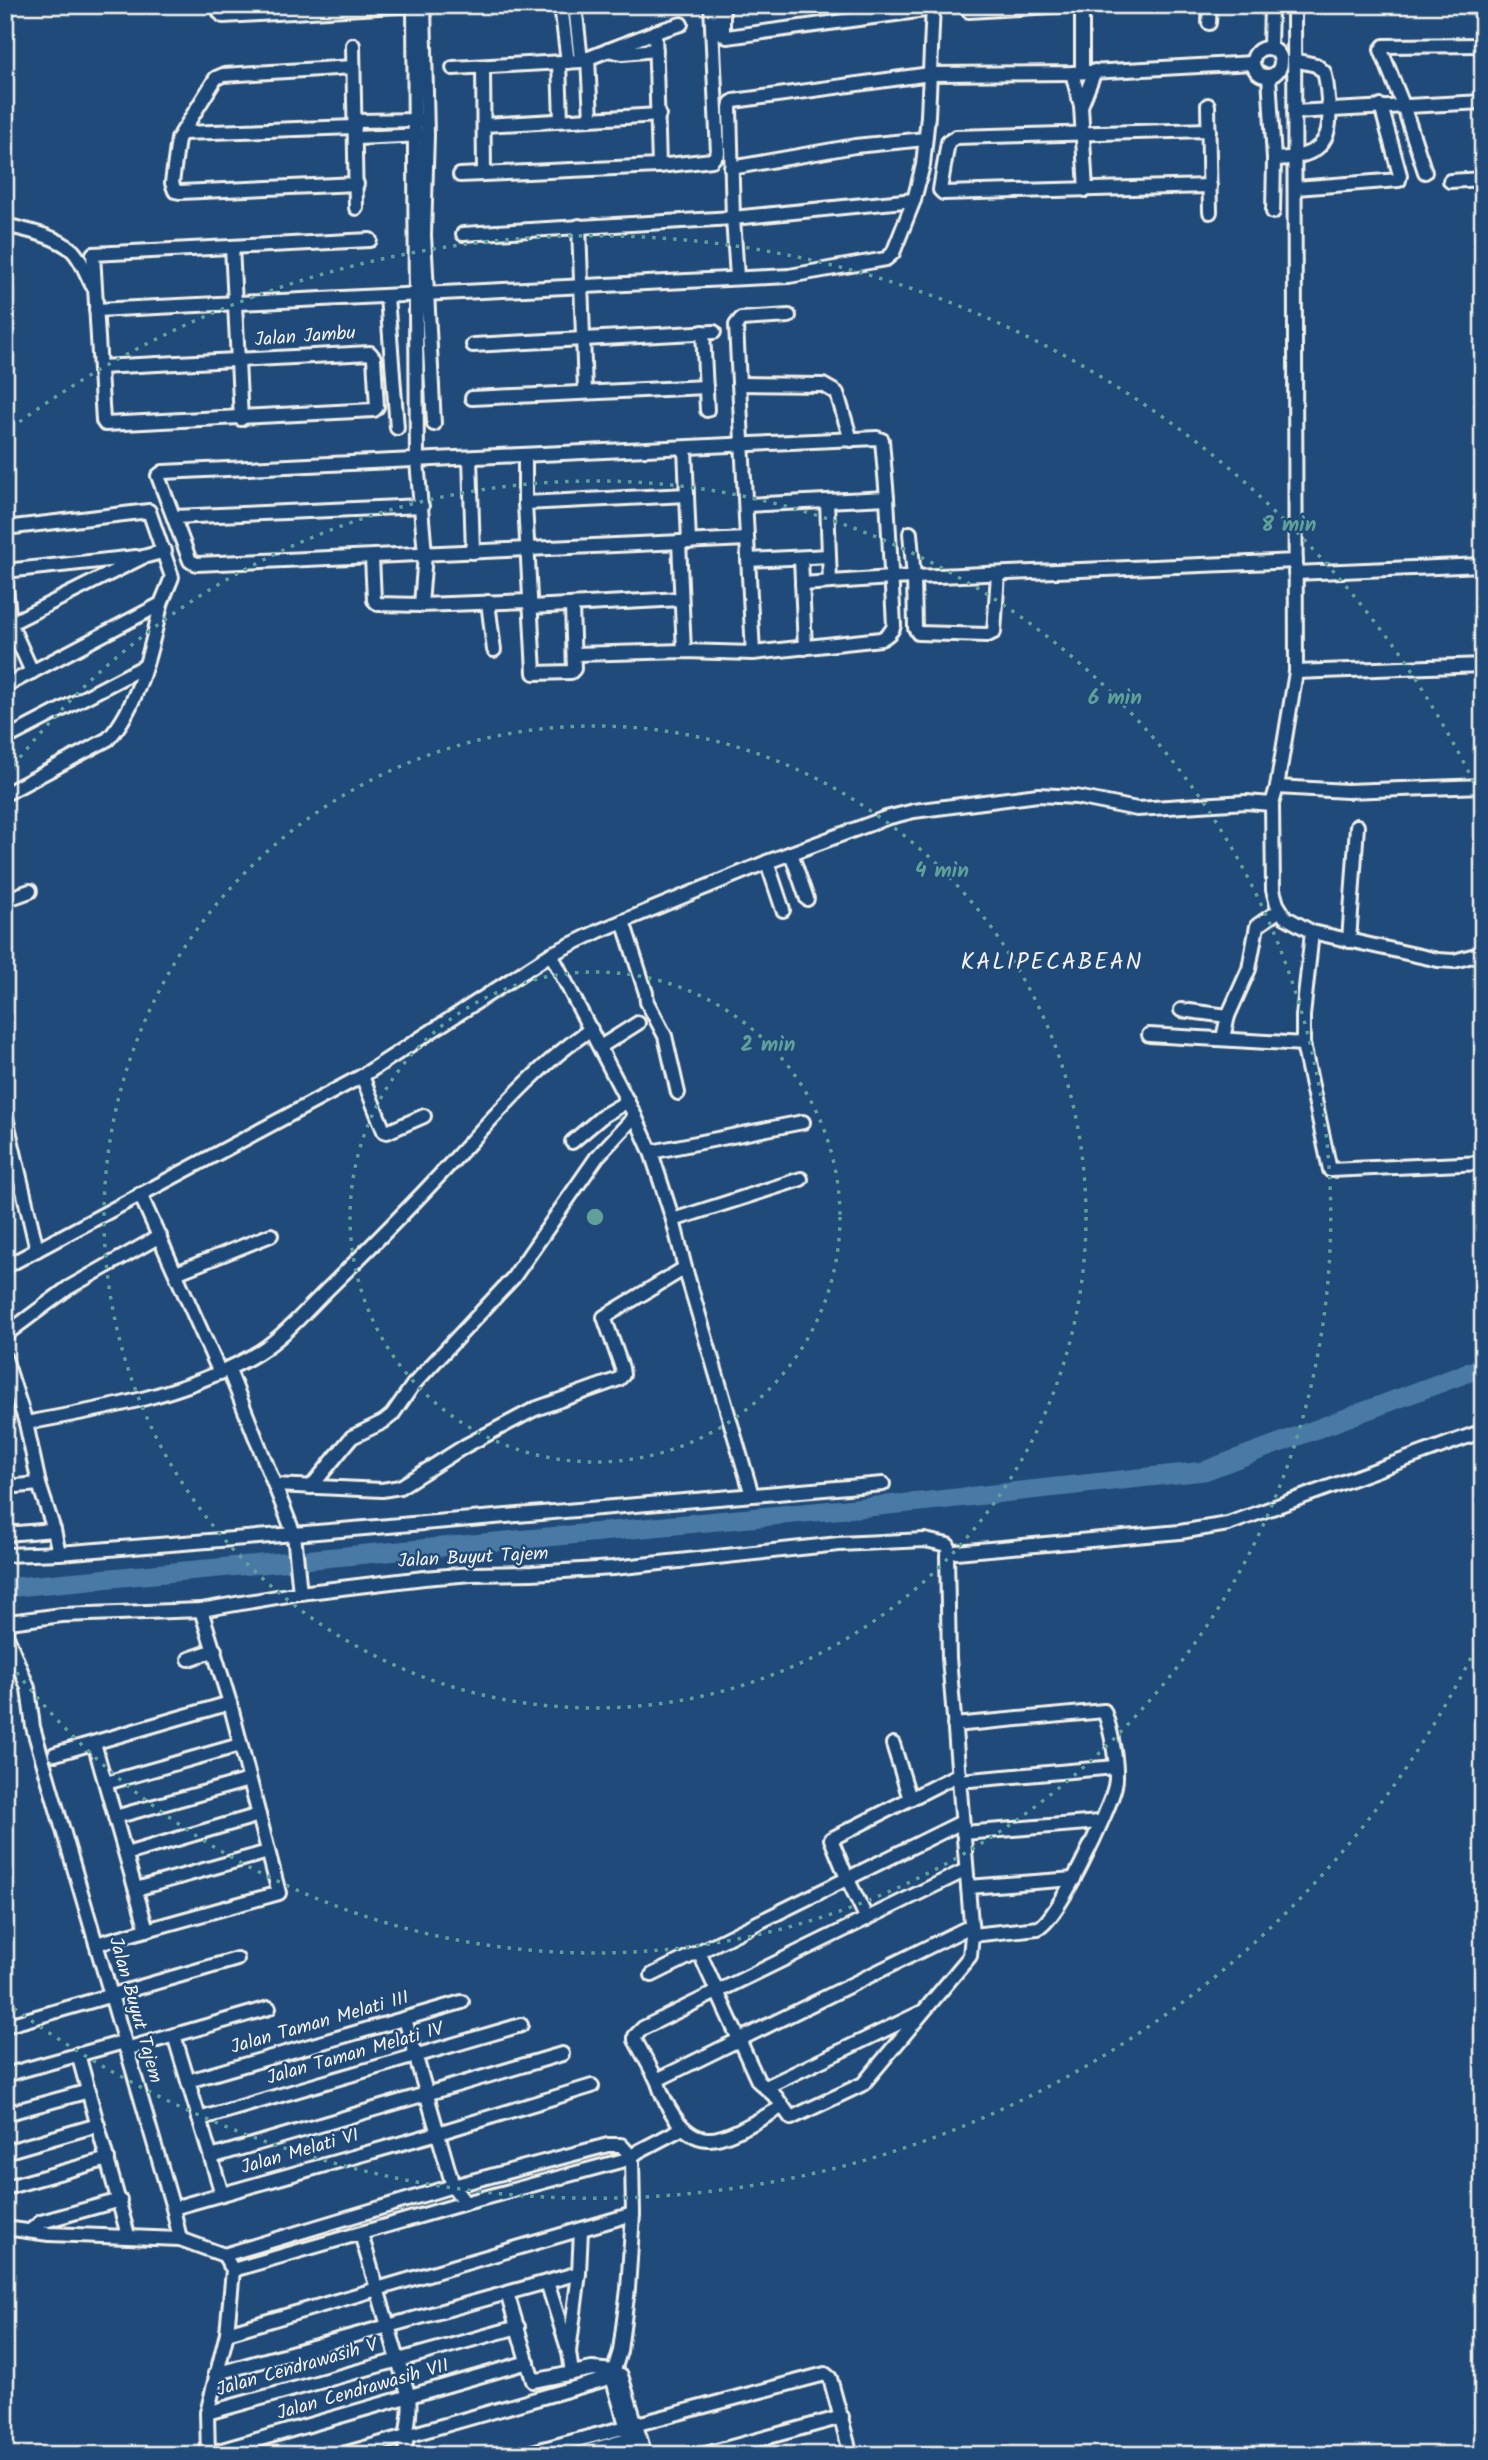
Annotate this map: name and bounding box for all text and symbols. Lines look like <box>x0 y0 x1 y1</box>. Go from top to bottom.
street label: Jalan Jambu <box>253 319 357 355</box>
text: 8 min <box>1262 509 1316 542</box>
text: 6 min <box>1088 682 1142 715</box>
text: 4 min <box>915 855 969 888</box>
district label: KALIPECABEAN <box>961 945 1143 981</box>
text: 2 min <box>741 1029 795 1062</box>
centre of rings <box>583 1205 607 1229</box>
street label: Jalan Buyut Tajem <box>397 1539 549 1577</box>
street label: Jalan Buyut Tajem <box>100 1933 170 2087</box>
street label: Jalan Taman Melati III <box>227 1983 413 2063</box>
street label: Jalan Taman Melati IV <box>263 2014 449 2094</box>
street label: Jalan Melati VI <box>237 2121 363 2183</box>
street label: Jalan Cendrawasih V <box>213 2330 383 2405</box>
street label: Jalan Cendrawasih VII <box>273 2351 453 2429</box>

